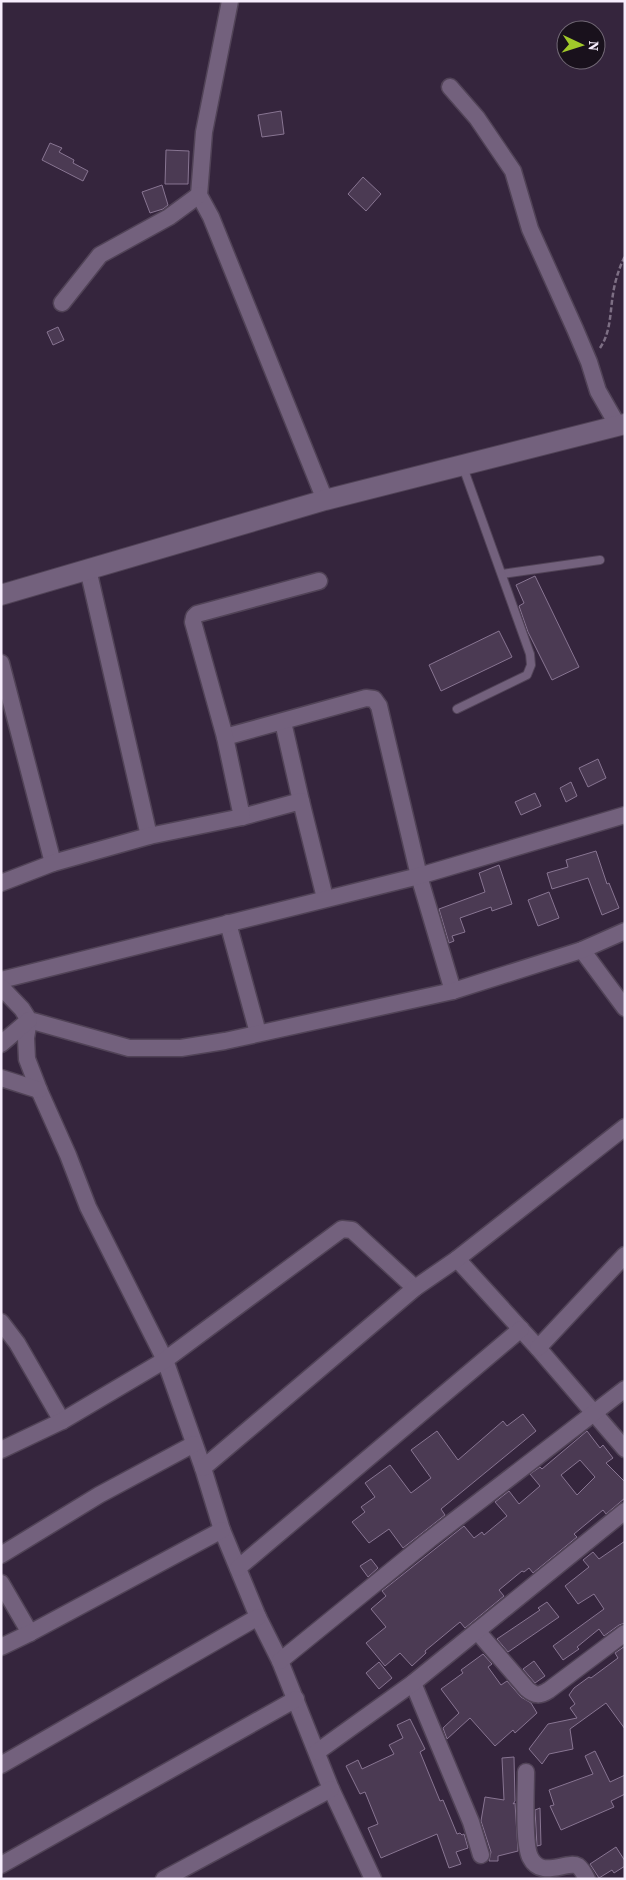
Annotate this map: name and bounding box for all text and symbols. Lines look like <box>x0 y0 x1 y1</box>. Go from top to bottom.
north arrow <box>556 20 606 70</box>
text: N <box>584 40 604 52</box>

